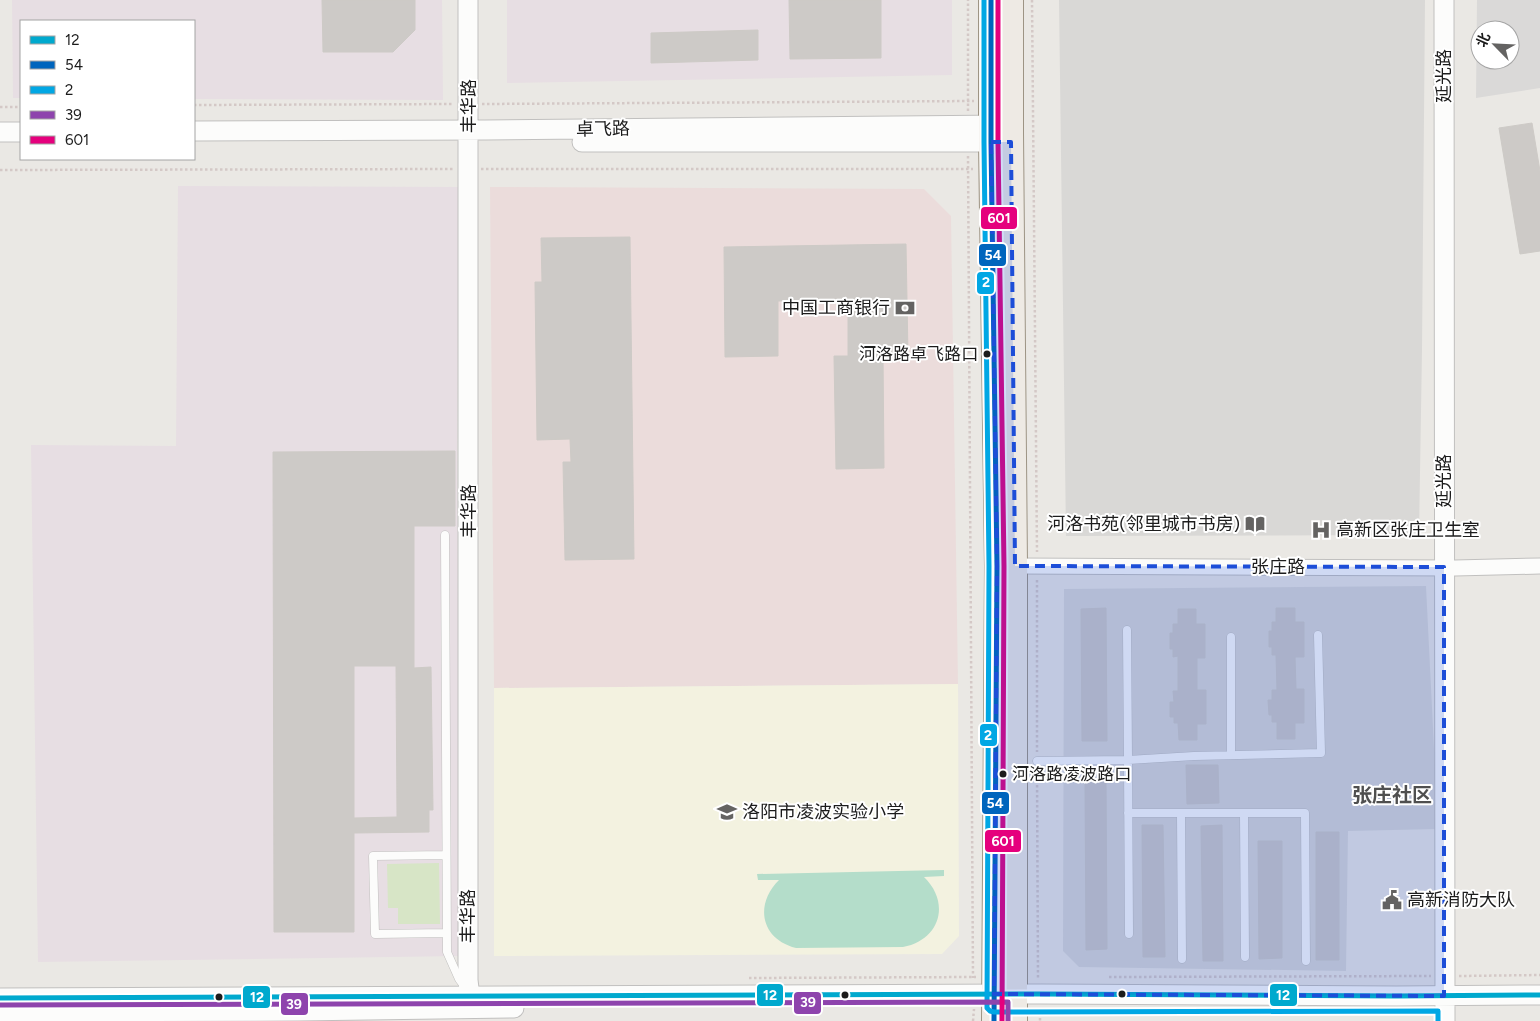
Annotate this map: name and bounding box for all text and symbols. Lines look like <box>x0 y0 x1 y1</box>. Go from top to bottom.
legend <box>20 20 195 160</box>
north arrow <box>1470 20 1520 70</box>
text: 北 <box>1473 30 1494 50</box>
text: 12 <box>65 31 80 49</box>
street label: 延光路 <box>1433 49 1455 103</box>
text: 54 <box>65 56 83 74</box>
street label: 丰华路 <box>458 79 480 133</box>
text: 2 <box>65 81 73 99</box>
text: 39 <box>65 106 82 124</box>
street label: 卓飞路 <box>576 118 630 140</box>
text: 601 <box>65 131 89 149</box>
line badge: 601 <box>980 206 1018 230</box>
text: 601 <box>987 210 1011 227</box>
line badge: 54 <box>978 243 1007 267</box>
text: 54 <box>985 247 1002 264</box>
line badge: 2 <box>976 271 995 295</box>
text: 2 <box>982 274 990 291</box>
place label: 中国工商银行 <box>782 297 890 319</box>
bank icon: 中国工商银行 <box>894 297 916 319</box>
place label: 河洛路卓飞路口 <box>859 344 978 364</box>
marker: 河洛路卓飞路口 <box>982 349 992 359</box>
street label: 延光路 <box>1433 454 1455 508</box>
street label: 丰华路 <box>458 484 480 538</box>
place label: 河洛书苑(邻里城市书房) <box>1047 513 1240 535</box>
library icon: 河洛书苑(邻里城市书房) <box>1244 513 1266 535</box>
hospital icon: 高新区张庄卫生室 <box>1310 519 1332 541</box>
place label: 高新区张庄卫生室 <box>1336 519 1480 541</box>
street label: 张庄路 <box>1251 556 1305 578</box>
line badge: 2 <box>979 723 998 747</box>
text: 2 <box>984 727 992 744</box>
place label: 河洛路凌波路口 <box>1012 764 1131 784</box>
marker: 河洛路凌波路口 <box>998 769 1008 779</box>
district label: 张庄社区 <box>1352 783 1432 807</box>
line badge: 54 <box>981 791 1010 815</box>
text: 54 <box>987 795 1004 812</box>
school or university icon: 洛阳市凌波实验小学 <box>716 801 738 823</box>
place label: 洛阳市凌波实验小学 <box>742 801 904 823</box>
line badge: 601 <box>984 829 1022 853</box>
text: 601 <box>991 833 1015 850</box>
street label: 丰华路 <box>457 889 479 943</box>
public building icon: 高新消防大队 <box>1381 889 1403 911</box>
place label: 高新消防大队 <box>1407 889 1515 911</box>
line badge: 12 <box>756 983 784 1007</box>
line badge: 12 <box>1269 983 1298 1007</box>
line badge: 12 <box>242 985 271 1009</box>
text: 12 <box>763 987 777 1004</box>
text: 12 <box>1276 987 1290 1004</box>
text: 12 <box>250 989 264 1006</box>
unlabelled marker <box>1117 989 1127 999</box>
unlabelled marker <box>840 990 850 1000</box>
line badge: 39 <box>793 991 822 1015</box>
unlabelled marker <box>214 992 224 1002</box>
line badge: 39 <box>280 992 309 1016</box>
text: 39 <box>800 994 816 1011</box>
text: 39 <box>286 996 302 1013</box>

